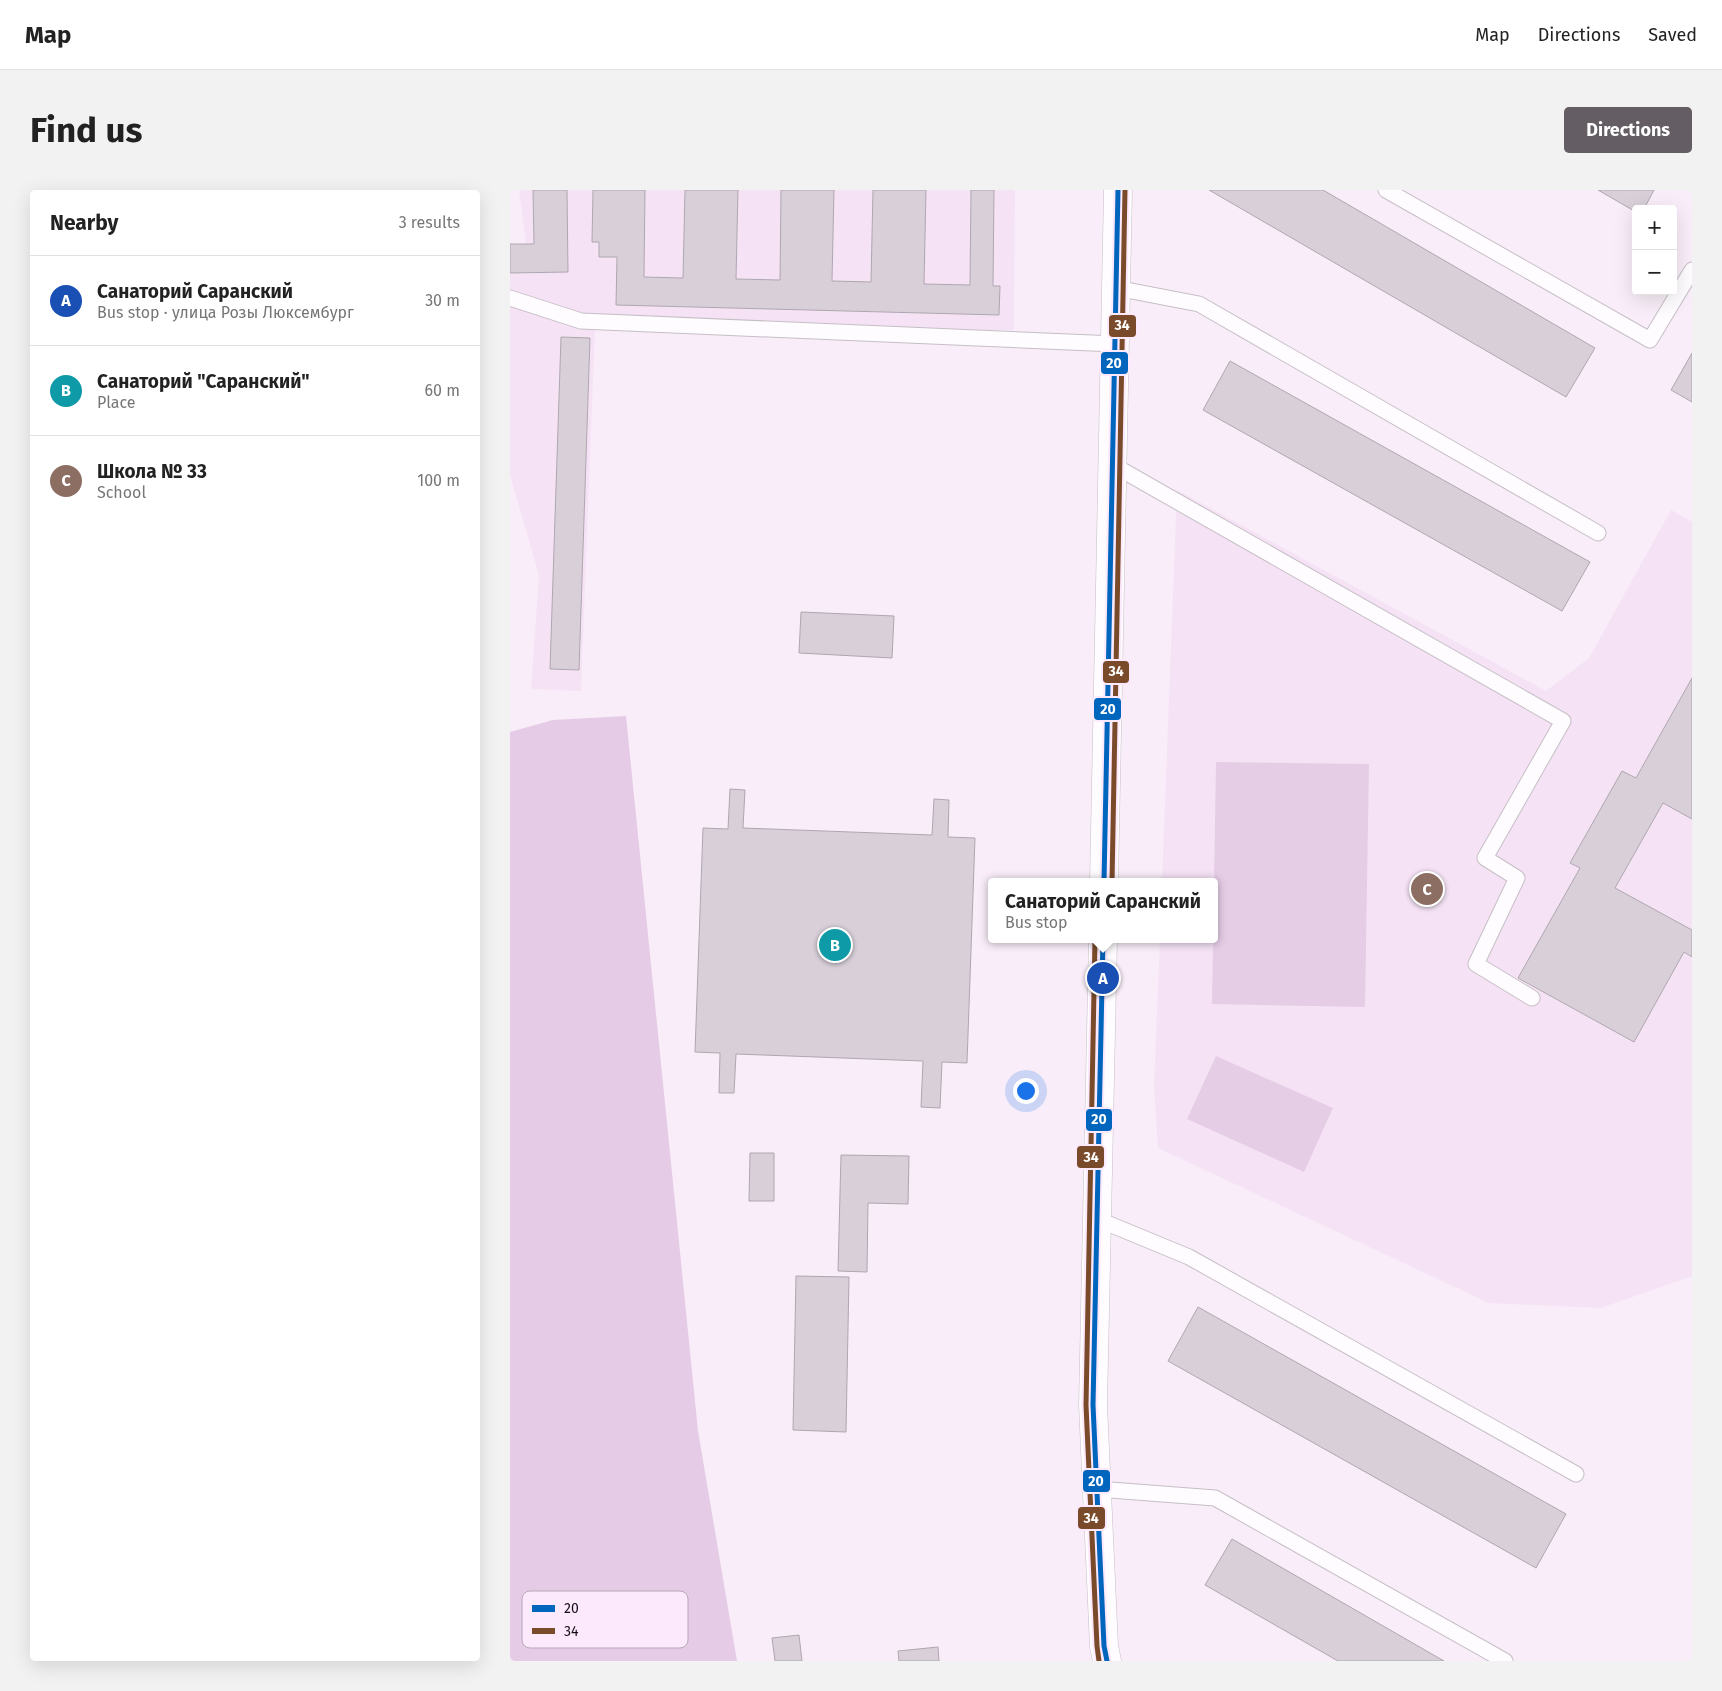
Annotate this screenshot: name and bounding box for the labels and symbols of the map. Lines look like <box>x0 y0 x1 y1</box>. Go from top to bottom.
line badge: 34 <box>1108 314 1137 338</box>
text: 34 <box>1113 317 1130 334</box>
line badge: 20 <box>1100 351 1129 375</box>
text: 20 <box>1106 355 1122 372</box>
line badge: 34 <box>1102 660 1130 684</box>
text: 34 <box>1107 663 1124 680</box>
line badge: 20 <box>1093 697 1122 721</box>
text: 20 <box>1100 701 1116 718</box>
pin: C <box>1411 870 1443 908</box>
pin: B <box>819 926 851 964</box>
pin: A <box>1087 959 1119 997</box>
your location <box>1013 1078 1039 1104</box>
line badge: 20 <box>1085 1108 1113 1132</box>
text: 20 <box>1091 1111 1107 1128</box>
line badge: 34 <box>1076 1145 1105 1169</box>
text: 34 <box>1082 1149 1099 1166</box>
line badge: 20 <box>1082 1469 1111 1493</box>
text: 20 <box>1088 1473 1104 1490</box>
line badge: 34 <box>1077 1506 1106 1530</box>
text: 34 <box>1082 1510 1099 1527</box>
legend <box>522 1591 688 1648</box>
text: 20 <box>564 1600 579 1617</box>
text: 34 <box>564 1623 579 1640</box>

